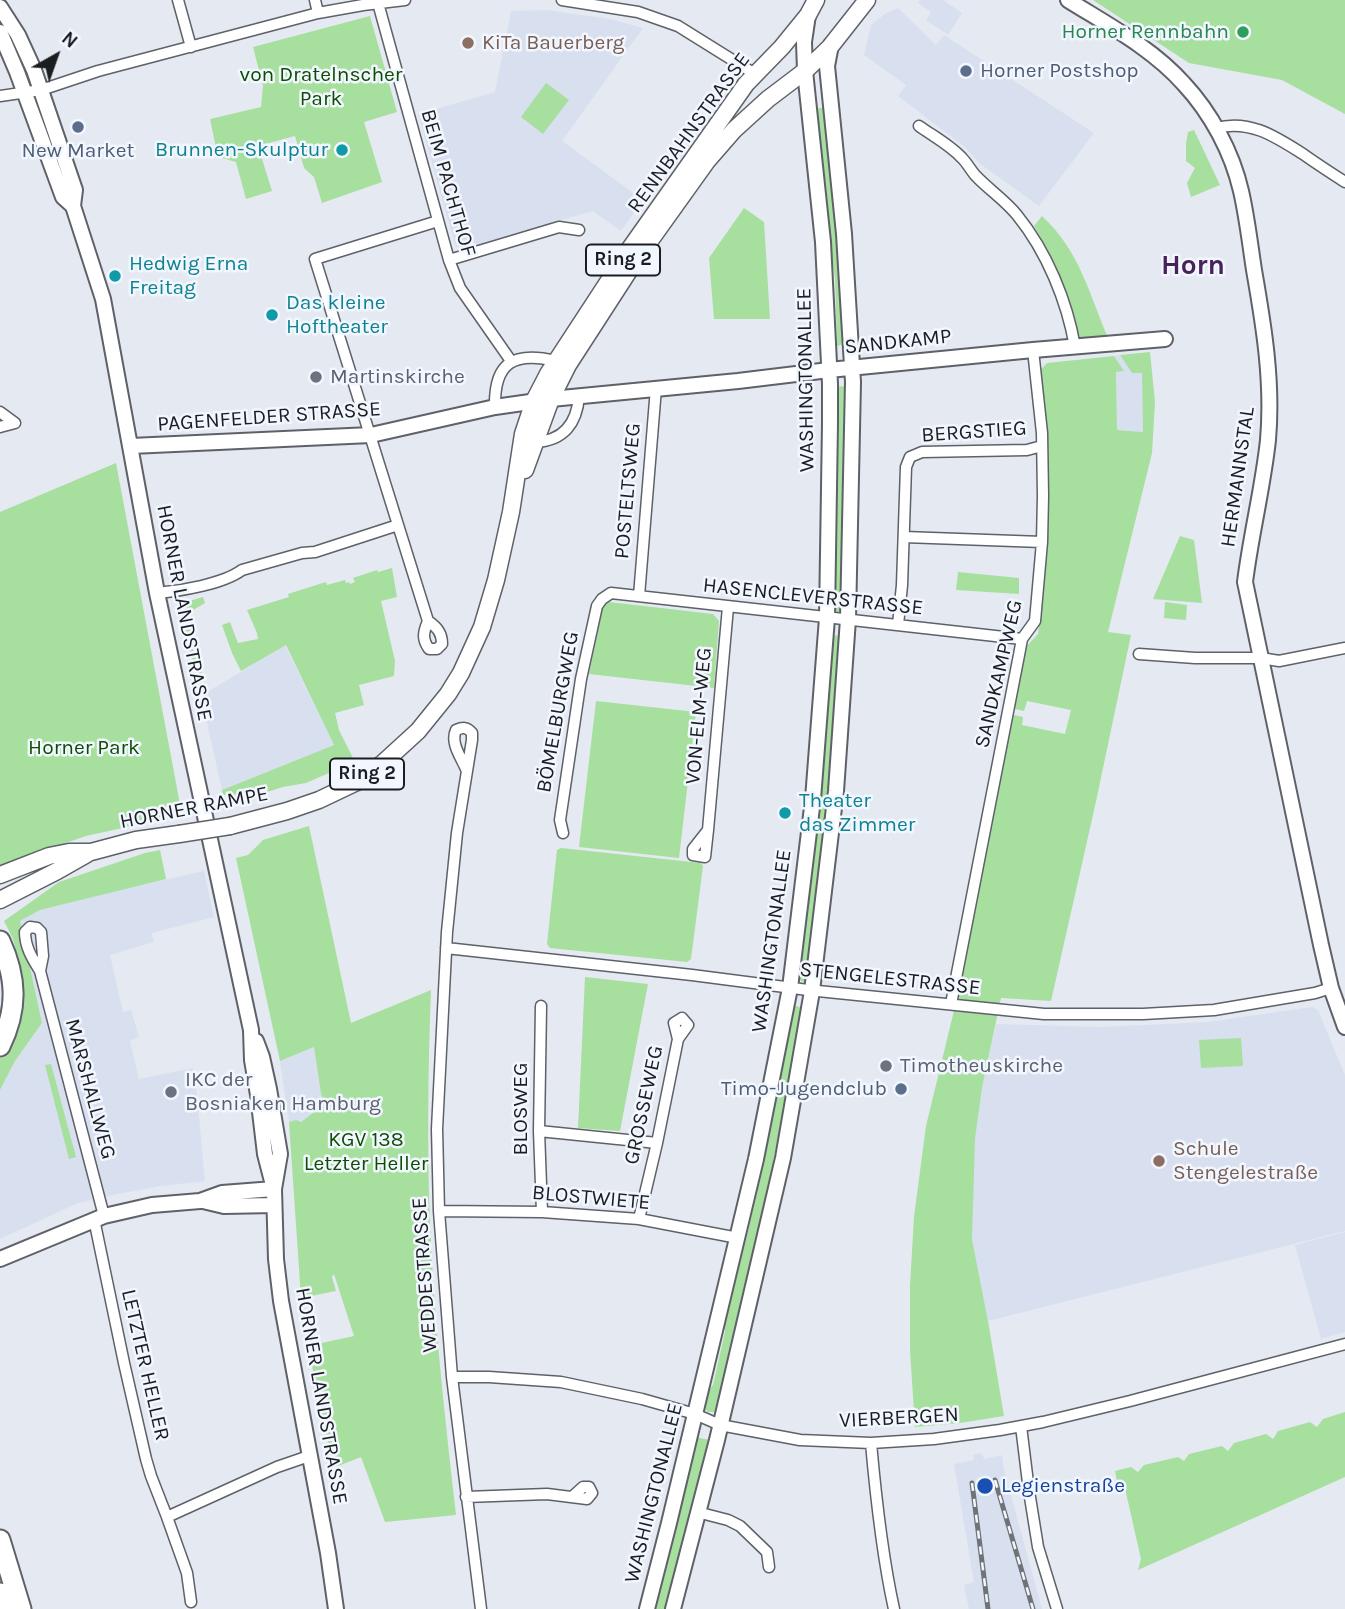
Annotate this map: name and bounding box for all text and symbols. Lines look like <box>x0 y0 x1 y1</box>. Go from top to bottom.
place label: Horner Rennbahn <box>1062 19 1229 45</box>
north arrow <box>21 21 91 91</box>
marker: Horner Rennbahn <box>1235 24 1251 40</box>
text: N <box>57 27 82 53</box>
place label: KiTa Bauerberg <box>482 30 624 56</box>
marker: KiTa Bauerberg <box>460 35 476 51</box>
street label: RENNBAHNSTRASSE <box>622 48 756 218</box>
place label: Horner Postshop <box>980 58 1139 84</box>
park label: von Dratelnscher Park <box>240 62 402 112</box>
marker: Horner Postshop <box>958 63 974 79</box>
street label: BEIM PACHTHOF <box>415 106 481 260</box>
marker: New Market <box>70 119 86 135</box>
place label: Brunnen-Skulptur <box>155 137 328 163</box>
place label: New Market <box>22 138 134 164</box>
marker: Brunnen-Skulptur <box>334 142 350 158</box>
road number: Ring 2 <box>586 244 660 276</box>
district label: Horn <box>1161 249 1225 283</box>
place label: Hedwig Erna Freitag <box>129 251 248 301</box>
marker: Hedwig Erna Freitag <box>107 268 123 284</box>
street label: WASHINGTONALLEE <box>792 288 820 472</box>
place label: Das kleine Hoftheater <box>286 290 388 340</box>
marker: Das kleine Hoftheater <box>264 307 280 323</box>
street label: SANDKAMP <box>843 324 953 360</box>
place label: Martinskirche <box>330 364 465 390</box>
marker: Martinskirche <box>308 369 324 385</box>
street label: PAGENFELDER STRASSE <box>156 397 382 437</box>
street label: HERMANNSTAL <box>1216 405 1260 549</box>
street label: BERGSTIEG <box>920 416 1028 448</box>
street label: POSTELTSWEG <box>610 422 646 560</box>
street label: HORNER LANDSTRASSE <box>151 503 217 723</box>
street label: HASENCLEVERSTRASSE <box>702 573 924 621</box>
street label: SANDKAMPWEG <box>970 597 1028 751</box>
street label: BÖMELBURGWEG <box>531 629 585 795</box>
street label: VON-ELM-WEG <box>680 646 718 786</box>
park label: Horner Park <box>28 735 140 761</box>
road number: Ring 2 <box>330 758 404 790</box>
street label: HORNER RAMPE <box>118 781 270 835</box>
place label: Theater das Zimmer <box>799 788 915 838</box>
marker: Theater das Zimmer <box>777 805 793 821</box>
street label: WASHINGTONALLEE <box>747 848 797 1034</box>
street label: STENGELESTRASSE <box>798 957 982 1001</box>
street label: MARSHALLWEG <box>59 1016 121 1162</box>
street label: GROSSEWEG <box>619 1043 669 1167</box>
place label: Timotheuskirche <box>900 1053 1063 1079</box>
marker: Timotheuskirche <box>878 1058 894 1074</box>
street label: BLOSWEG <box>508 1062 534 1156</box>
place label: IKC der Bosniaken Hamburg <box>185 1067 381 1117</box>
place label: Timo-Jugendclub <box>721 1076 887 1102</box>
marker: Timo-Jugendclub <box>893 1081 909 1097</box>
marker: IKC der Bosniaken Hamburg <box>163 1084 179 1100</box>
park label: KGV 138 Letzter Heller <box>304 1127 428 1177</box>
place label: Schule Stengelestraße <box>1173 1136 1318 1186</box>
marker: Schule Stengelestraße <box>1151 1153 1167 1169</box>
street label: BLOSTWIETE <box>531 1180 651 1216</box>
street label: WEDDESTRASSE <box>407 1197 443 1353</box>
street label: HORNER LANDSTRASSE <box>289 1286 353 1506</box>
street label: LETZTER HELLER <box>115 1287 175 1443</box>
street label: WASHINGTONALLEE <box>619 1400 689 1586</box>
street label: VIERBERGEN <box>839 1402 959 1434</box>
place label: Legienstraße <box>1001 1473 1125 1499</box>
marker: Legienstraße <box>975 1476 995 1496</box>

